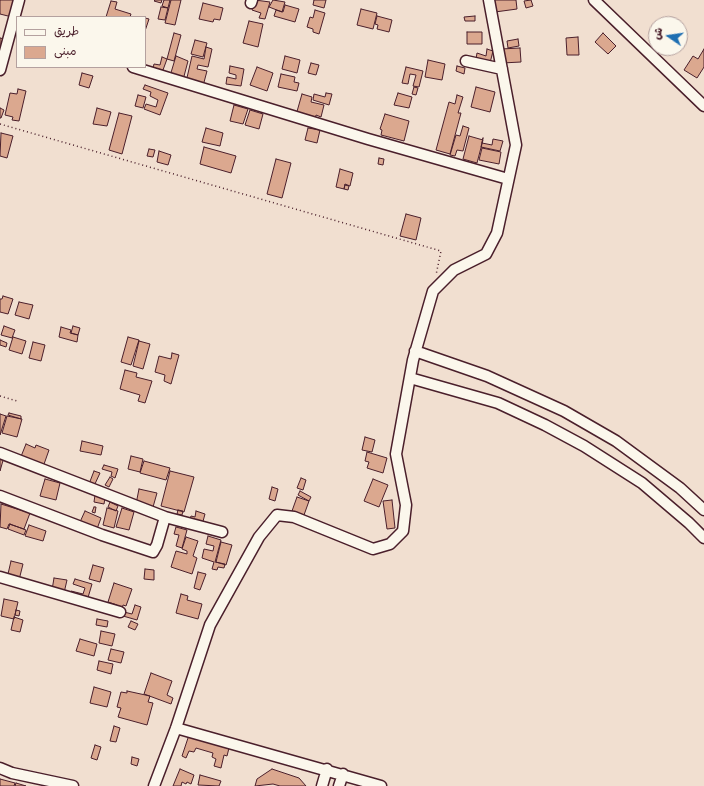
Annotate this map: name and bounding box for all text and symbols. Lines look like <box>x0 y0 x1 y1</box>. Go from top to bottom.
legend <box>16 16 146 68</box>
north arrow <box>648 16 688 56</box>
text: طريق <box>54 22 79 39</box>
text: ش <box>649 26 665 41</box>
text: مبنى <box>54 42 77 59</box>

